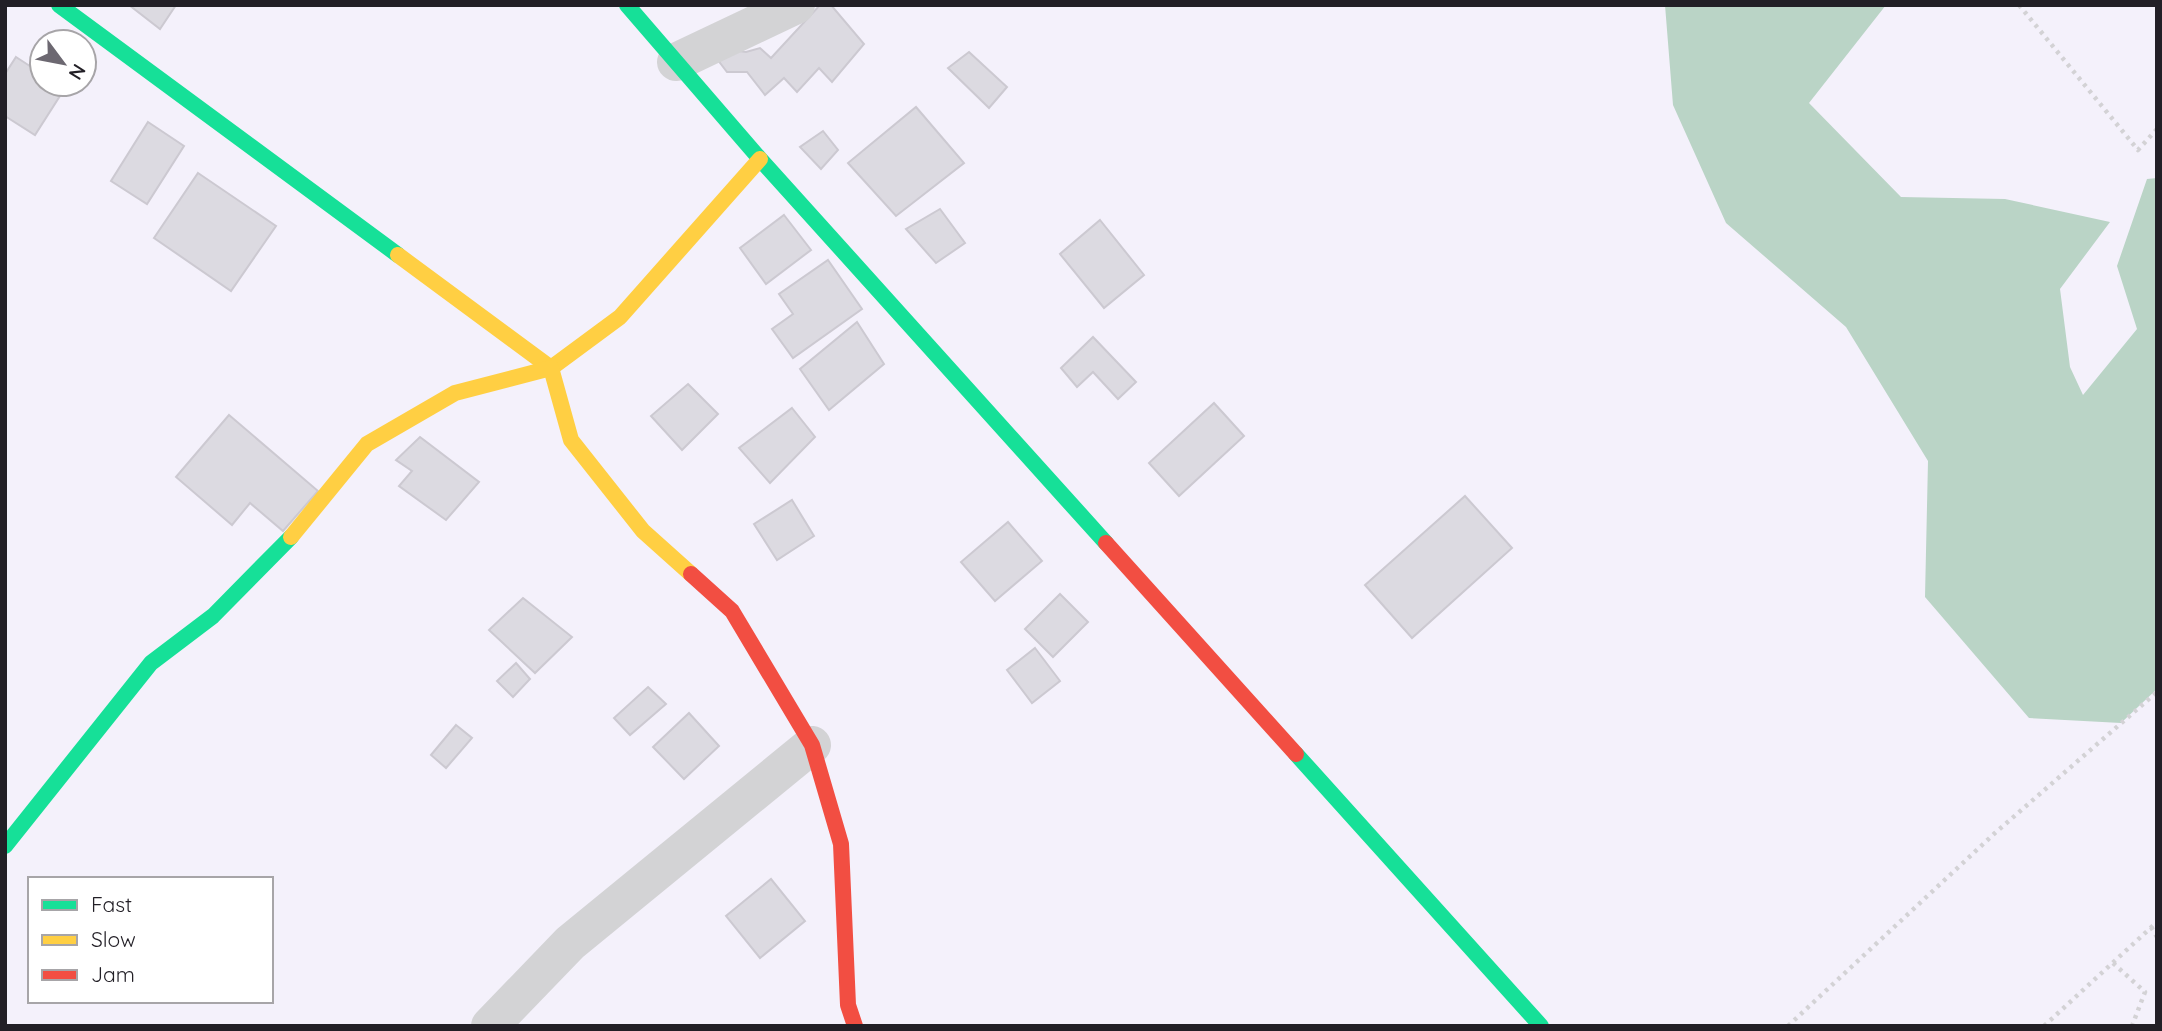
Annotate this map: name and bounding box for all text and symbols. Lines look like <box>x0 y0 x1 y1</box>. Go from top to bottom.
north arrow <box>28 28 98 98</box>
text: N <box>64 60 91 84</box>
legend <box>28 877 273 1003</box>
text: Fast <box>91 891 132 917</box>
text: Slow <box>91 926 136 952</box>
text: Jam <box>91 961 135 987</box>

